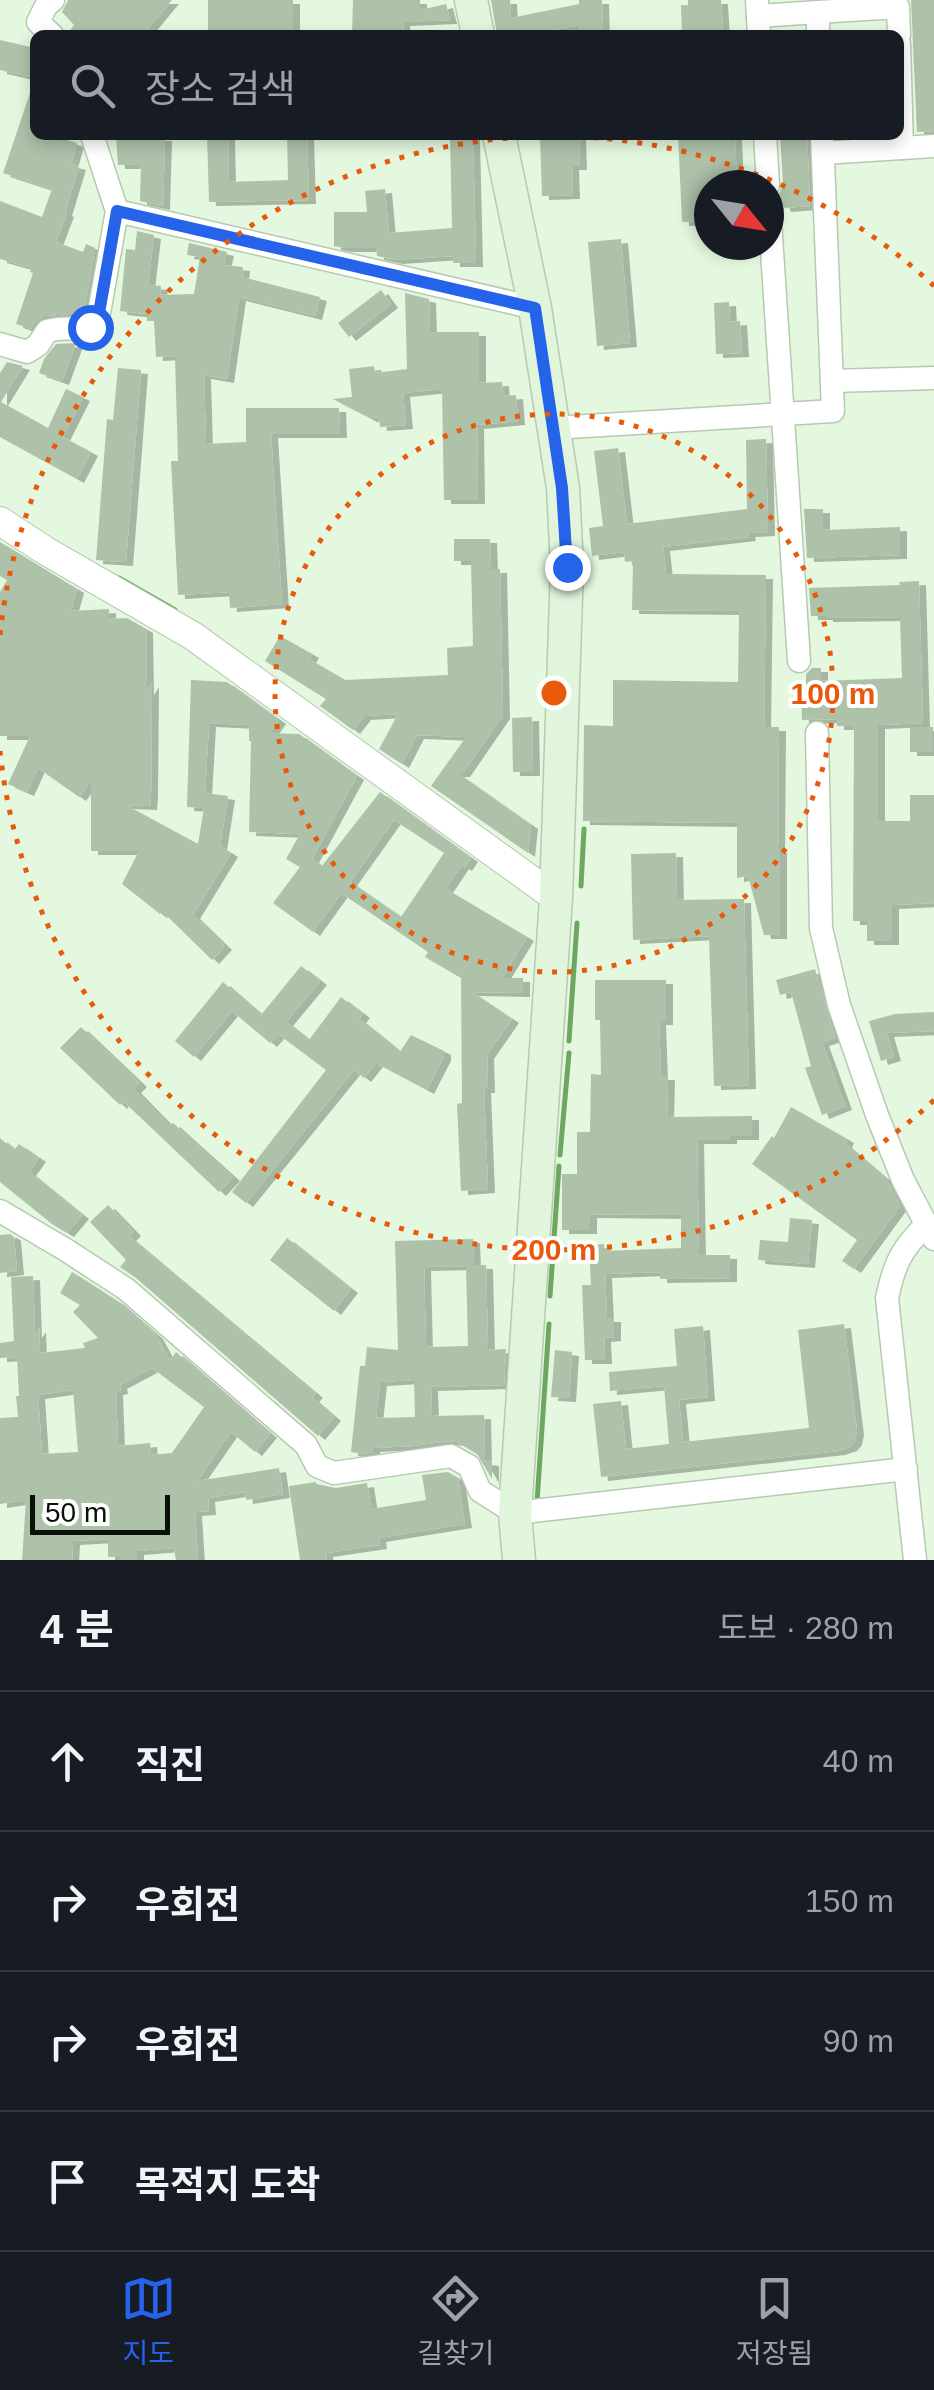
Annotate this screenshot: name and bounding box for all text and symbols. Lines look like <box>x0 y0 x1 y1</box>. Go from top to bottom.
search box <box>30 30 904 140</box>
icon: search <box>65 58 120 113</box>
text: 장소 검색 <box>145 68 295 110</box>
north arrow <box>694 170 784 260</box>
route start <box>68 305 114 351</box>
route end <box>545 545 591 591</box>
centre of rings <box>536 675 572 711</box>
text: 100 m <box>790 677 876 710</box>
text: 200 m <box>511 1233 597 1266</box>
scale bar <box>30 1490 170 1534</box>
text: 50 m <box>45 1497 107 1528</box>
text: 4 분 <box>40 1606 114 1653</box>
text: 도보 · 280 m <box>718 1610 894 1646</box>
icon: ahead <box>40 1734 95 1789</box>
text: 40 m <box>823 1743 894 1779</box>
text: 직진 <box>135 1744 205 1786</box>
icon: right <box>40 1874 95 1929</box>
text: 150 m <box>805 1883 894 1919</box>
text: 우회전 <box>135 1884 240 1926</box>
icon: right <box>40 2014 95 2069</box>
text: 90 m <box>823 2023 894 2059</box>
text: 우회전 <box>135 2024 240 2066</box>
icon: arrive <box>40 2154 95 2209</box>
text: 목적지 도착 <box>135 2164 320 2206</box>
tab: 지도 <box>121 2271 176 2371</box>
tab: 길찾기 <box>417 2271 494 2371</box>
tab: 저장됨 <box>736 2271 813 2371</box>

